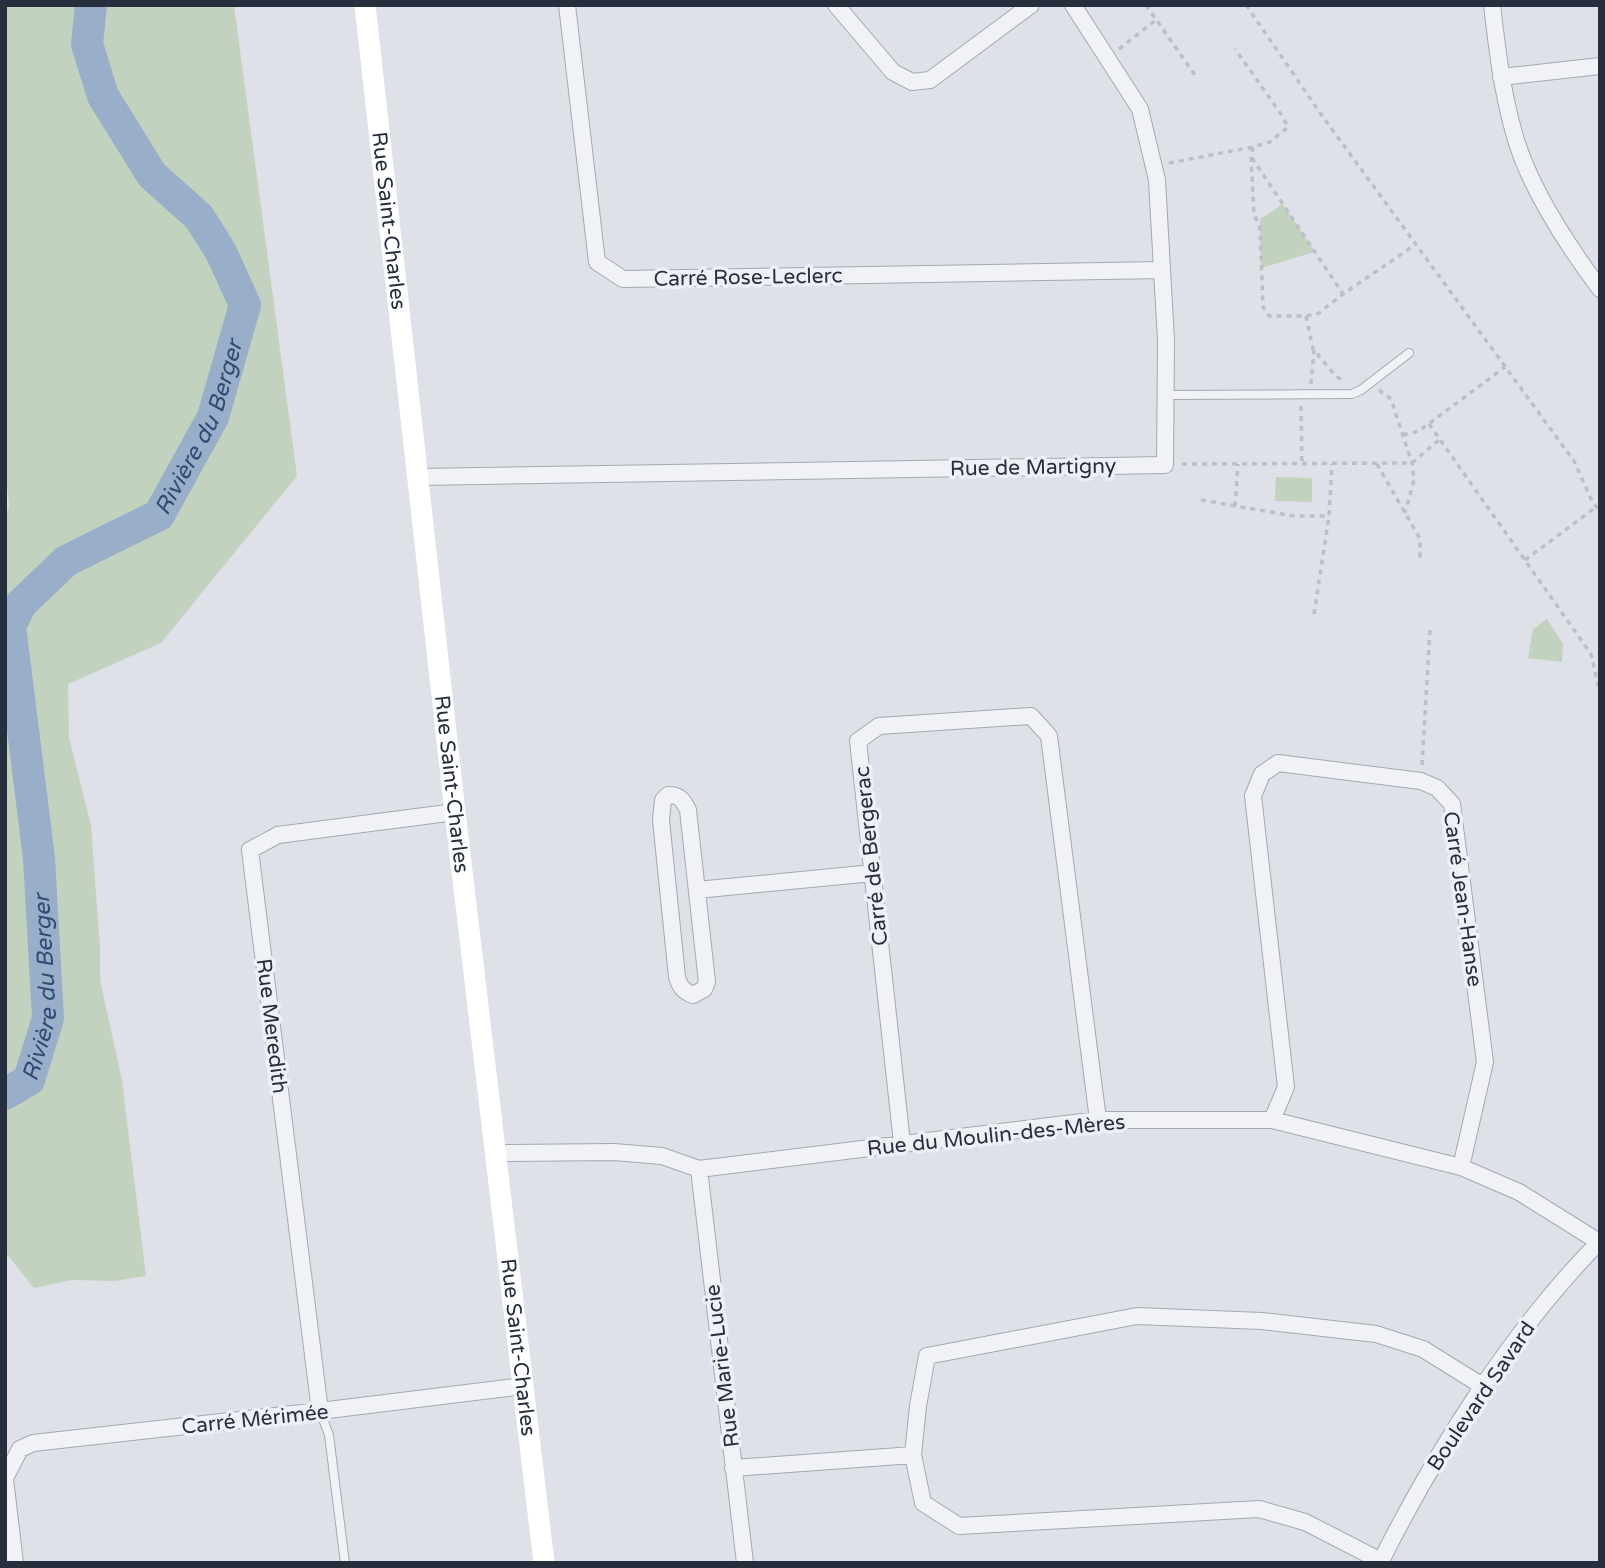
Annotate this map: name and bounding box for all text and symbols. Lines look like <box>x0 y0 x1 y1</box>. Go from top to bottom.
street label: Rue Saint-Charles <box>366 131 411 311</box>
street label: Carré Rose-Leclerc <box>653 263 843 292</box>
water label: Rivière du Berger <box>149 334 250 520</box>
street label: Rue de Martigny <box>950 454 1116 481</box>
street label: Rue Saint-Charles <box>429 694 474 874</box>
street label: Carré de Bergerac <box>850 765 893 947</box>
street label: Carré Jean-Hanse <box>1438 810 1487 988</box>
water label: Rivière du Berger <box>17 890 63 1085</box>
street label: Rue Meredith <box>251 957 292 1095</box>
street label: Rue du Moulin-des-Mères <box>866 1110 1126 1161</box>
street label: Rue Saint-Charles <box>495 1257 541 1438</box>
street label: Rue Marie-Lucie <box>700 1283 745 1449</box>
street label: Boulevard Savard <box>1422 1317 1541 1476</box>
street label: Carré Mérimée <box>180 1399 330 1440</box>

